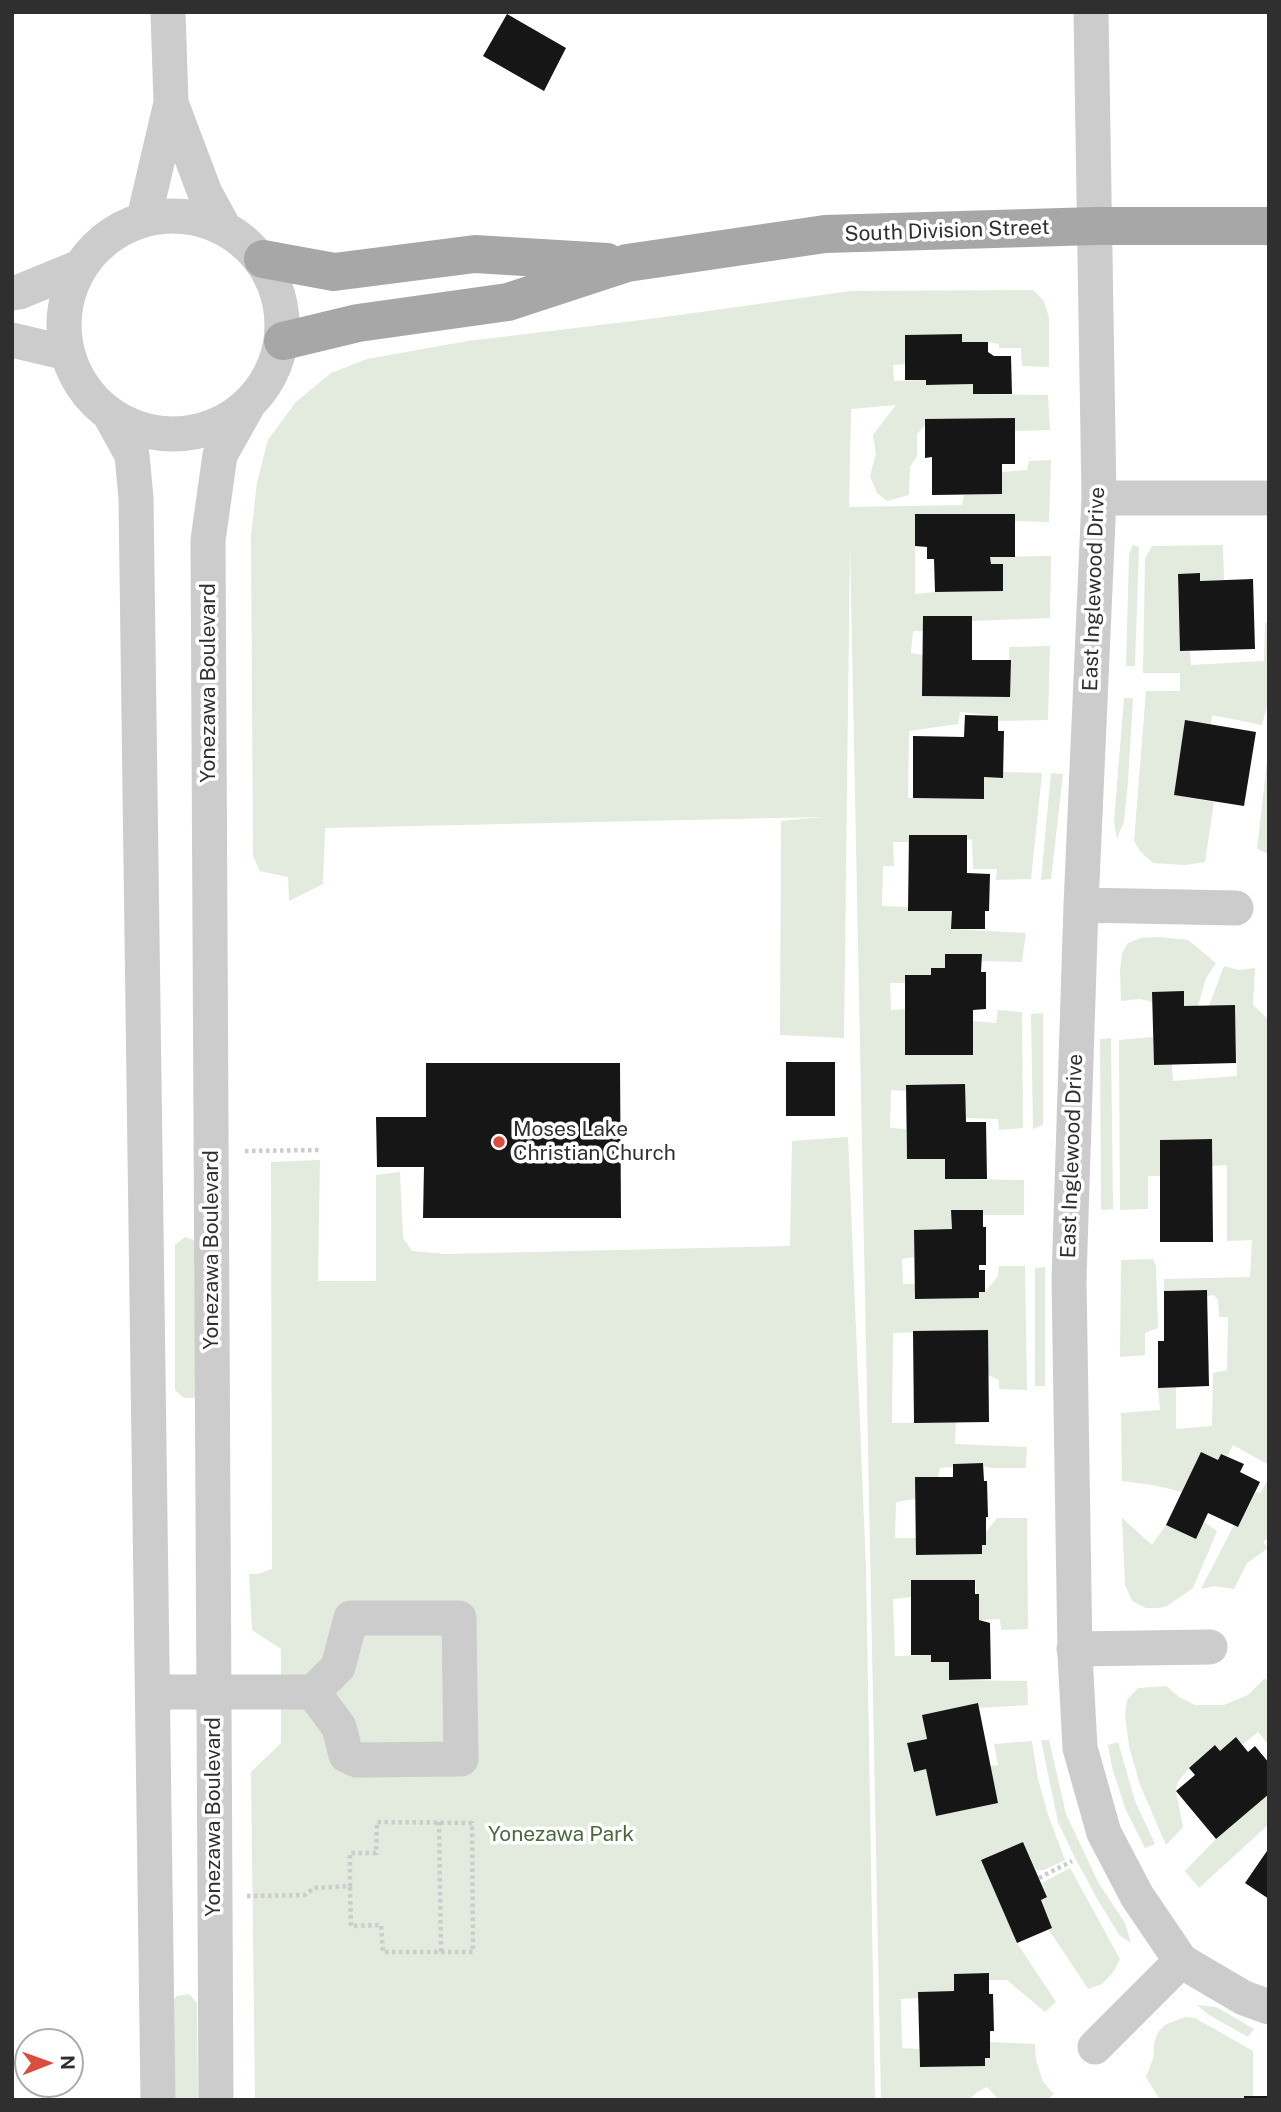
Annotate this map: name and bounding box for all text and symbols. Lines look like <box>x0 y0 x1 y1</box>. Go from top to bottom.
street label: South Division Street <box>844 215 1050 247</box>
street label: East Inglewood Drive <box>1078 486 1110 692</box>
street label: Yonezawa Boulevard <box>196 583 222 783</box>
street label: East Inglewood Drive <box>1056 1053 1088 1259</box>
place label: Moses Lake Christian Church <box>513 1117 676 1167</box>
marker: Moses Lake Christian Church <box>491 1134 507 1150</box>
street label: Yonezawa Boulevard <box>199 1150 225 1350</box>
street label: Yonezawa Boulevard <box>201 1717 227 1917</box>
park label: Yonezawa Park <box>488 1822 634 1848</box>
north arrow <box>14 2028 84 2098</box>
text: N <box>57 2055 79 2070</box>

